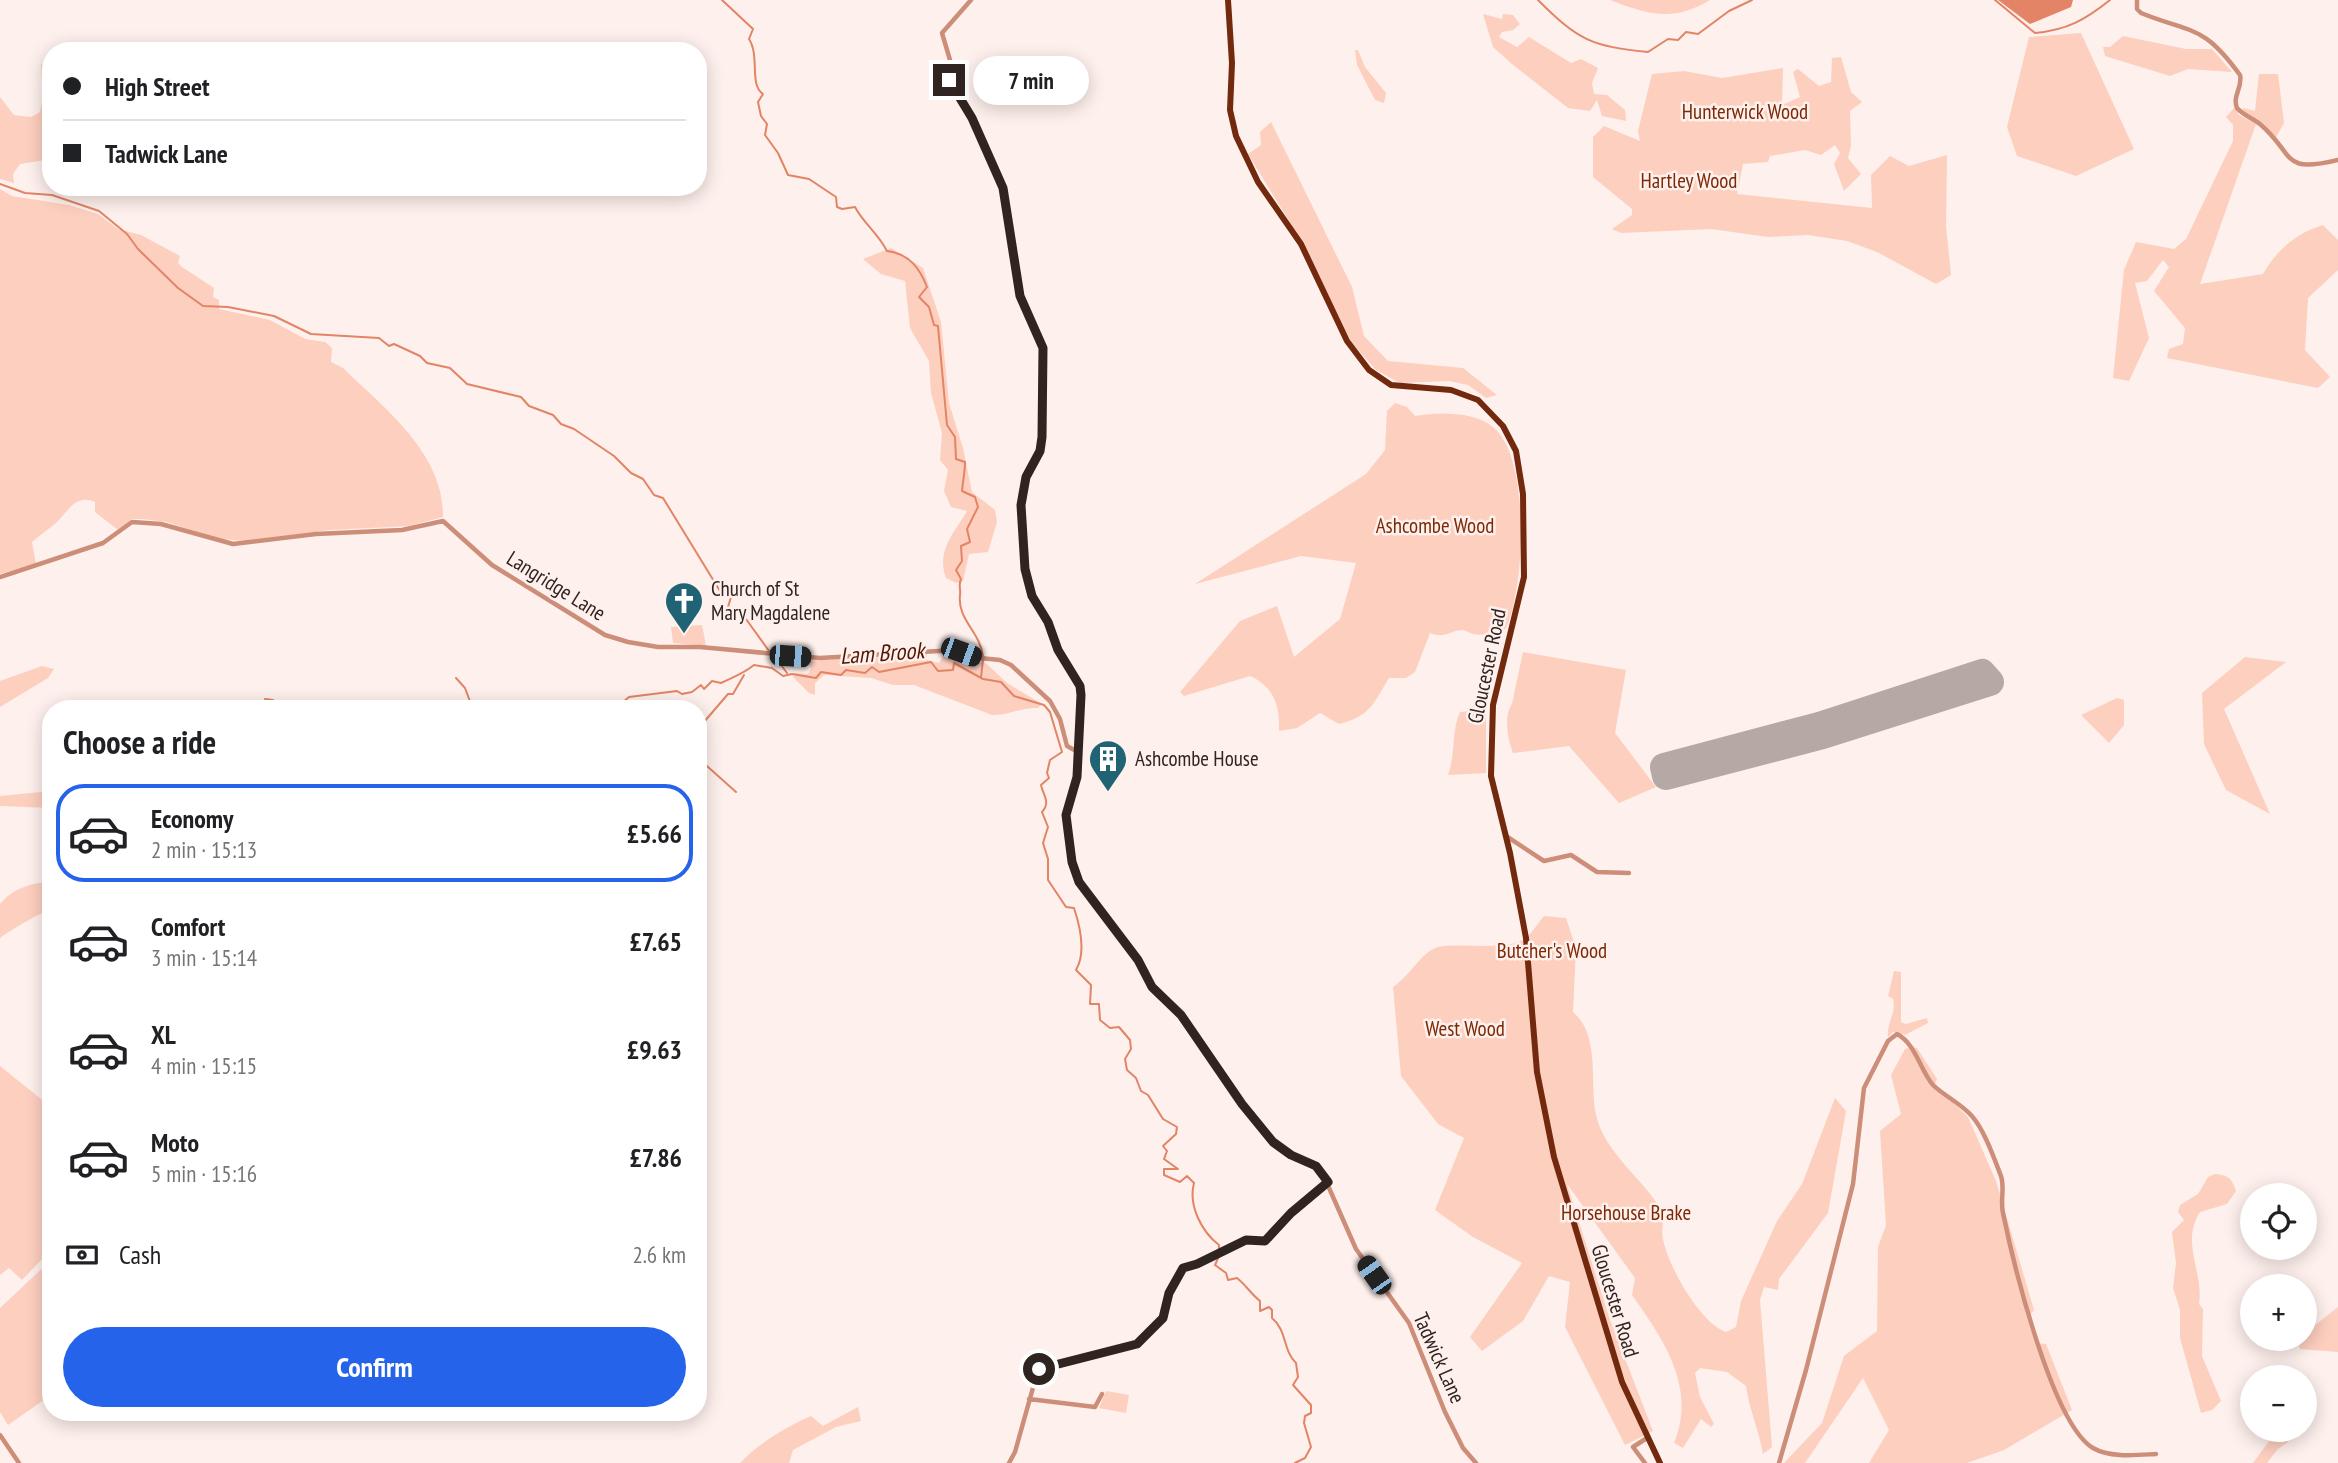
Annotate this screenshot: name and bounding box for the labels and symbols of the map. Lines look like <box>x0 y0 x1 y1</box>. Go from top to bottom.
callout: 7 min <box>974 56 1089 104</box>
route end <box>933 64 965 96</box>
park label: Hunterwick Wood <box>1682 98 1808 125</box>
park label: Hartley Wood <box>1641 167 1737 194</box>
park label: Ashcombe Wood <box>1376 512 1494 539</box>
street label: Langridge Lane <box>502 545 611 627</box>
place label: Church of St Mary Magdalene <box>711 575 830 626</box>
church icon: Church of St Mary Magdalene <box>663 580 705 635</box>
street label: Gloucester Road <box>1461 606 1512 726</box>
water label: Lam Brook <box>839 635 928 670</box>
car <box>938 635 985 669</box>
car <box>769 644 812 668</box>
building icon: Ashcombe House <box>1087 738 1129 793</box>
place label: Ashcombe House <box>1135 745 1259 772</box>
park label: Butcher's Wood <box>1497 937 1607 964</box>
park label: West Wood <box>1425 1015 1505 1042</box>
park label: Horsehouse Brake <box>1561 1199 1691 1226</box>
street label: Gloucester Road <box>1586 1241 1645 1361</box>
car <box>1354 1252 1395 1298</box>
street label: Tadwick Lane <box>1408 1308 1471 1407</box>
route start <box>1023 1353 1055 1385</box>

